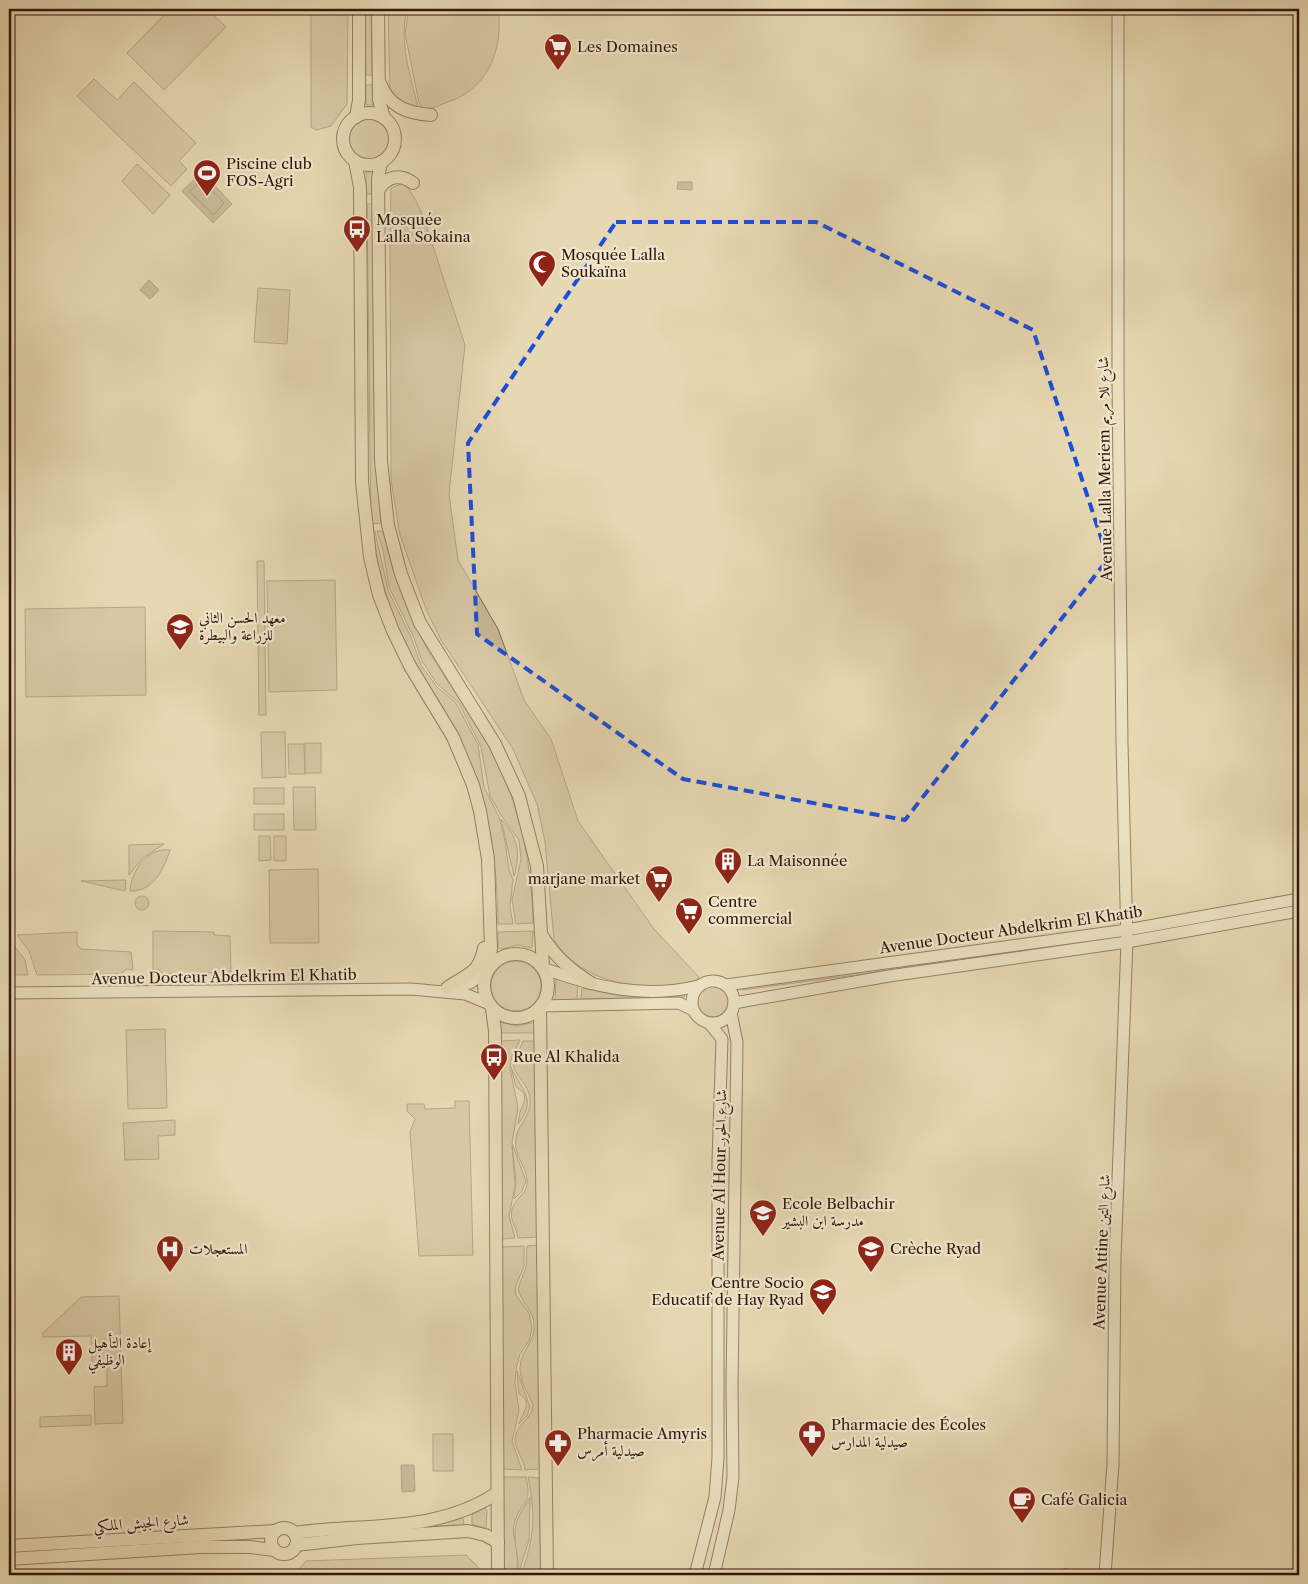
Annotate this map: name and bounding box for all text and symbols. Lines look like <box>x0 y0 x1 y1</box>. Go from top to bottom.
supermarket icon: Les Domaines <box>543 32 573 71</box>
place label: Les Domaines <box>577 37 678 56</box>
place label: Piscine club FOS-Agri <box>226 154 312 190</box>
sports icon: Piscine club FOS-Agri <box>192 158 222 197</box>
place label: Mosquée Lalla Sokaina <box>376 210 471 246</box>
bus stop icon: Mosquée Lalla Sokaina <box>342 214 372 253</box>
place label: Mosquée Lalla Soukaïna <box>561 245 665 281</box>
mosque icon: Mosquée Lalla Soukaïna <box>527 249 557 288</box>
street label: Avenue Lalla Meriem شارع للا مريم <box>1093 356 1120 583</box>
place label: معهد الحسن الثاني للزراعة والبيطرة <box>199 608 286 645</box>
school or university icon: معهد الحسن الثاني للزراعة والبيطرة <box>165 612 195 651</box>
building icon: La Maisonnée <box>713 846 743 885</box>
place label: La Maisonnée <box>747 851 847 870</box>
supermarket icon: marjane market <box>644 864 674 903</box>
place label: marjane market <box>528 869 641 888</box>
place label: Centre commercial <box>708 892 793 928</box>
supermarket icon: Centre commercial <box>674 896 704 935</box>
street label: Avenue Docteur Abdelkrim El Khatib <box>877 902 1144 958</box>
street label: Avenue Docteur Abdelkrim El Khatib <box>90 965 357 988</box>
bus stop icon: Rue Al Khalida <box>479 1042 509 1081</box>
place label: Rue Al Khalida <box>513 1047 620 1066</box>
street label: Avenue Al Hour شارع الحور <box>708 1089 734 1262</box>
street label: Avenue Attine شارع التين <box>1089 1174 1118 1331</box>
place label: Ecole Belbachir مدرسة ابن البشير <box>780 1194 895 1230</box>
school or university icon: Ecole Belbachir مدرسة ابن البشير <box>748 1198 778 1237</box>
hospital icon: المستعجلات <box>155 1234 185 1273</box>
school or university icon: Crèche Ryad <box>856 1234 886 1273</box>
place label: المستعجلات <box>189 1239 248 1258</box>
place label: Crèche Ryad <box>890 1239 981 1258</box>
place label: Centre Socio Educatif de Hay Ryad <box>651 1273 804 1309</box>
school or university icon: Centre Socio Educatif de Hay Ryad <box>808 1277 838 1316</box>
place label: إعادة التأهيل الوظيفي <box>88 1332 153 1374</box>
building icon: إعادة التأهيل الوظيفي <box>54 1337 84 1376</box>
place label: Pharmacie des Écoles صيدلية المدارس <box>831 1415 986 1451</box>
pharmacy icon: Pharmacie des Écoles صيدلية المدارس <box>797 1419 827 1458</box>
place label: Pharmacie Amyris صيدلية أمرس <box>577 1424 707 1462</box>
pharmacy icon: Pharmacie Amyris صيدلية أمرس <box>543 1428 573 1467</box>
cafe icon: Café Galicia <box>1007 1485 1037 1524</box>
place label: Café Galicia <box>1041 1490 1128 1509</box>
street label: شارع الجيش الملكي <box>93 1510 190 1540</box>

